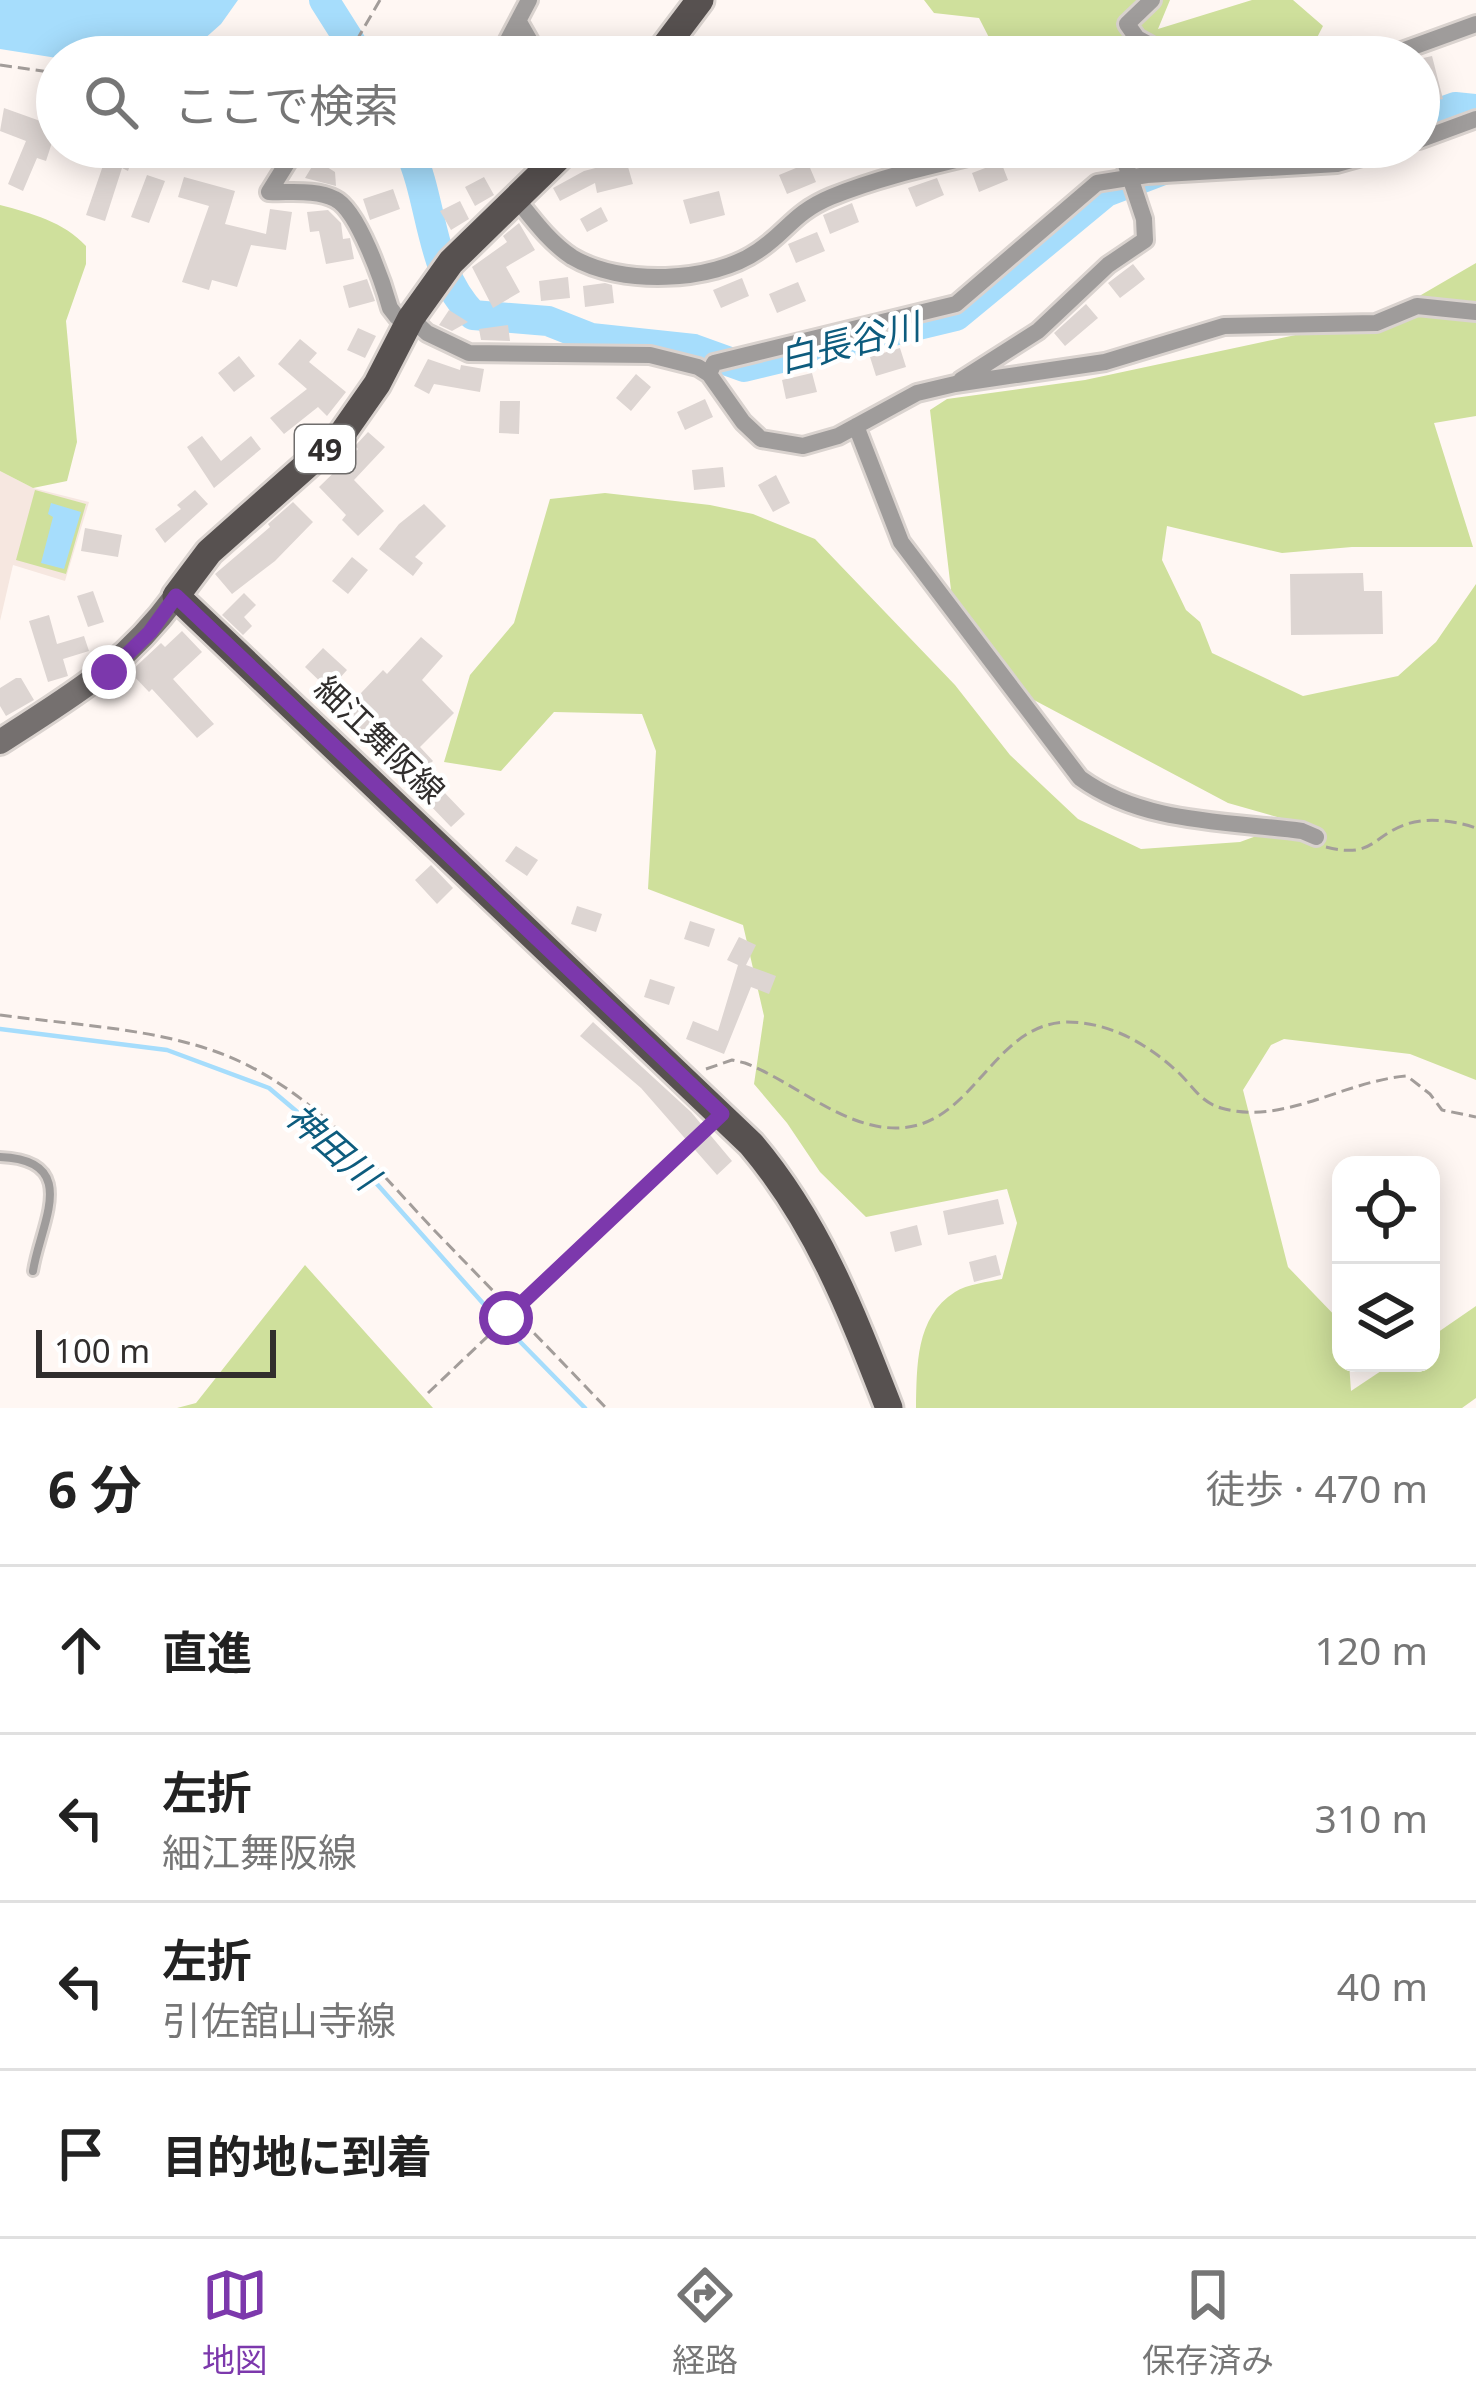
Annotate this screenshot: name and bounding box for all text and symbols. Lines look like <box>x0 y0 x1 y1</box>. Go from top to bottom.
search box <box>36 36 1440 168</box>
icon: search <box>78 69 144 135</box>
text: ここで検索 <box>174 74 399 135</box>
water label: 白長谷川 <box>773 300 929 383</box>
road number: 49 <box>295 425 355 473</box>
route end <box>82 645 136 699</box>
street label: 細江舞阪線 <box>305 666 455 812</box>
water label: 神田川 <box>276 1092 392 1203</box>
map controls <box>1332 1156 1440 1372</box>
button: locate <box>1332 1156 1440 1264</box>
button: layers <box>1332 1264 1440 1372</box>
route start <box>479 1291 533 1345</box>
scale bar <box>36 1324 276 1377</box>
text: 100 m <box>54 1328 150 1373</box>
text: 6 分 <box>48 1453 141 1523</box>
text: 徒歩 · 470 m <box>1206 1461 1428 1514</box>
icon: ahead <box>48 1617 114 1683</box>
text: 直進 <box>162 1621 252 1682</box>
text: 120 m <box>1314 1623 1428 1676</box>
text: 左折 <box>162 1761 252 1822</box>
icon: left <box>48 1785 114 1851</box>
text: 310 m <box>1314 1791 1428 1844</box>
text: 細江舞阪線 <box>162 1825 357 1878</box>
text: 左折 <box>162 1929 252 1990</box>
icon: left <box>48 1953 114 2019</box>
text: 40 m <box>1337 1959 1428 2012</box>
text: 引佐舘山寺線 <box>162 1993 396 2046</box>
icon: arrive <box>48 2121 114 2187</box>
text: 目的地に到着 <box>162 2125 432 2186</box>
tab: 地図 <box>202 2262 268 2382</box>
tab: 経路 <box>672 2262 738 2382</box>
tab: 保存済み <box>1142 2262 1274 2382</box>

